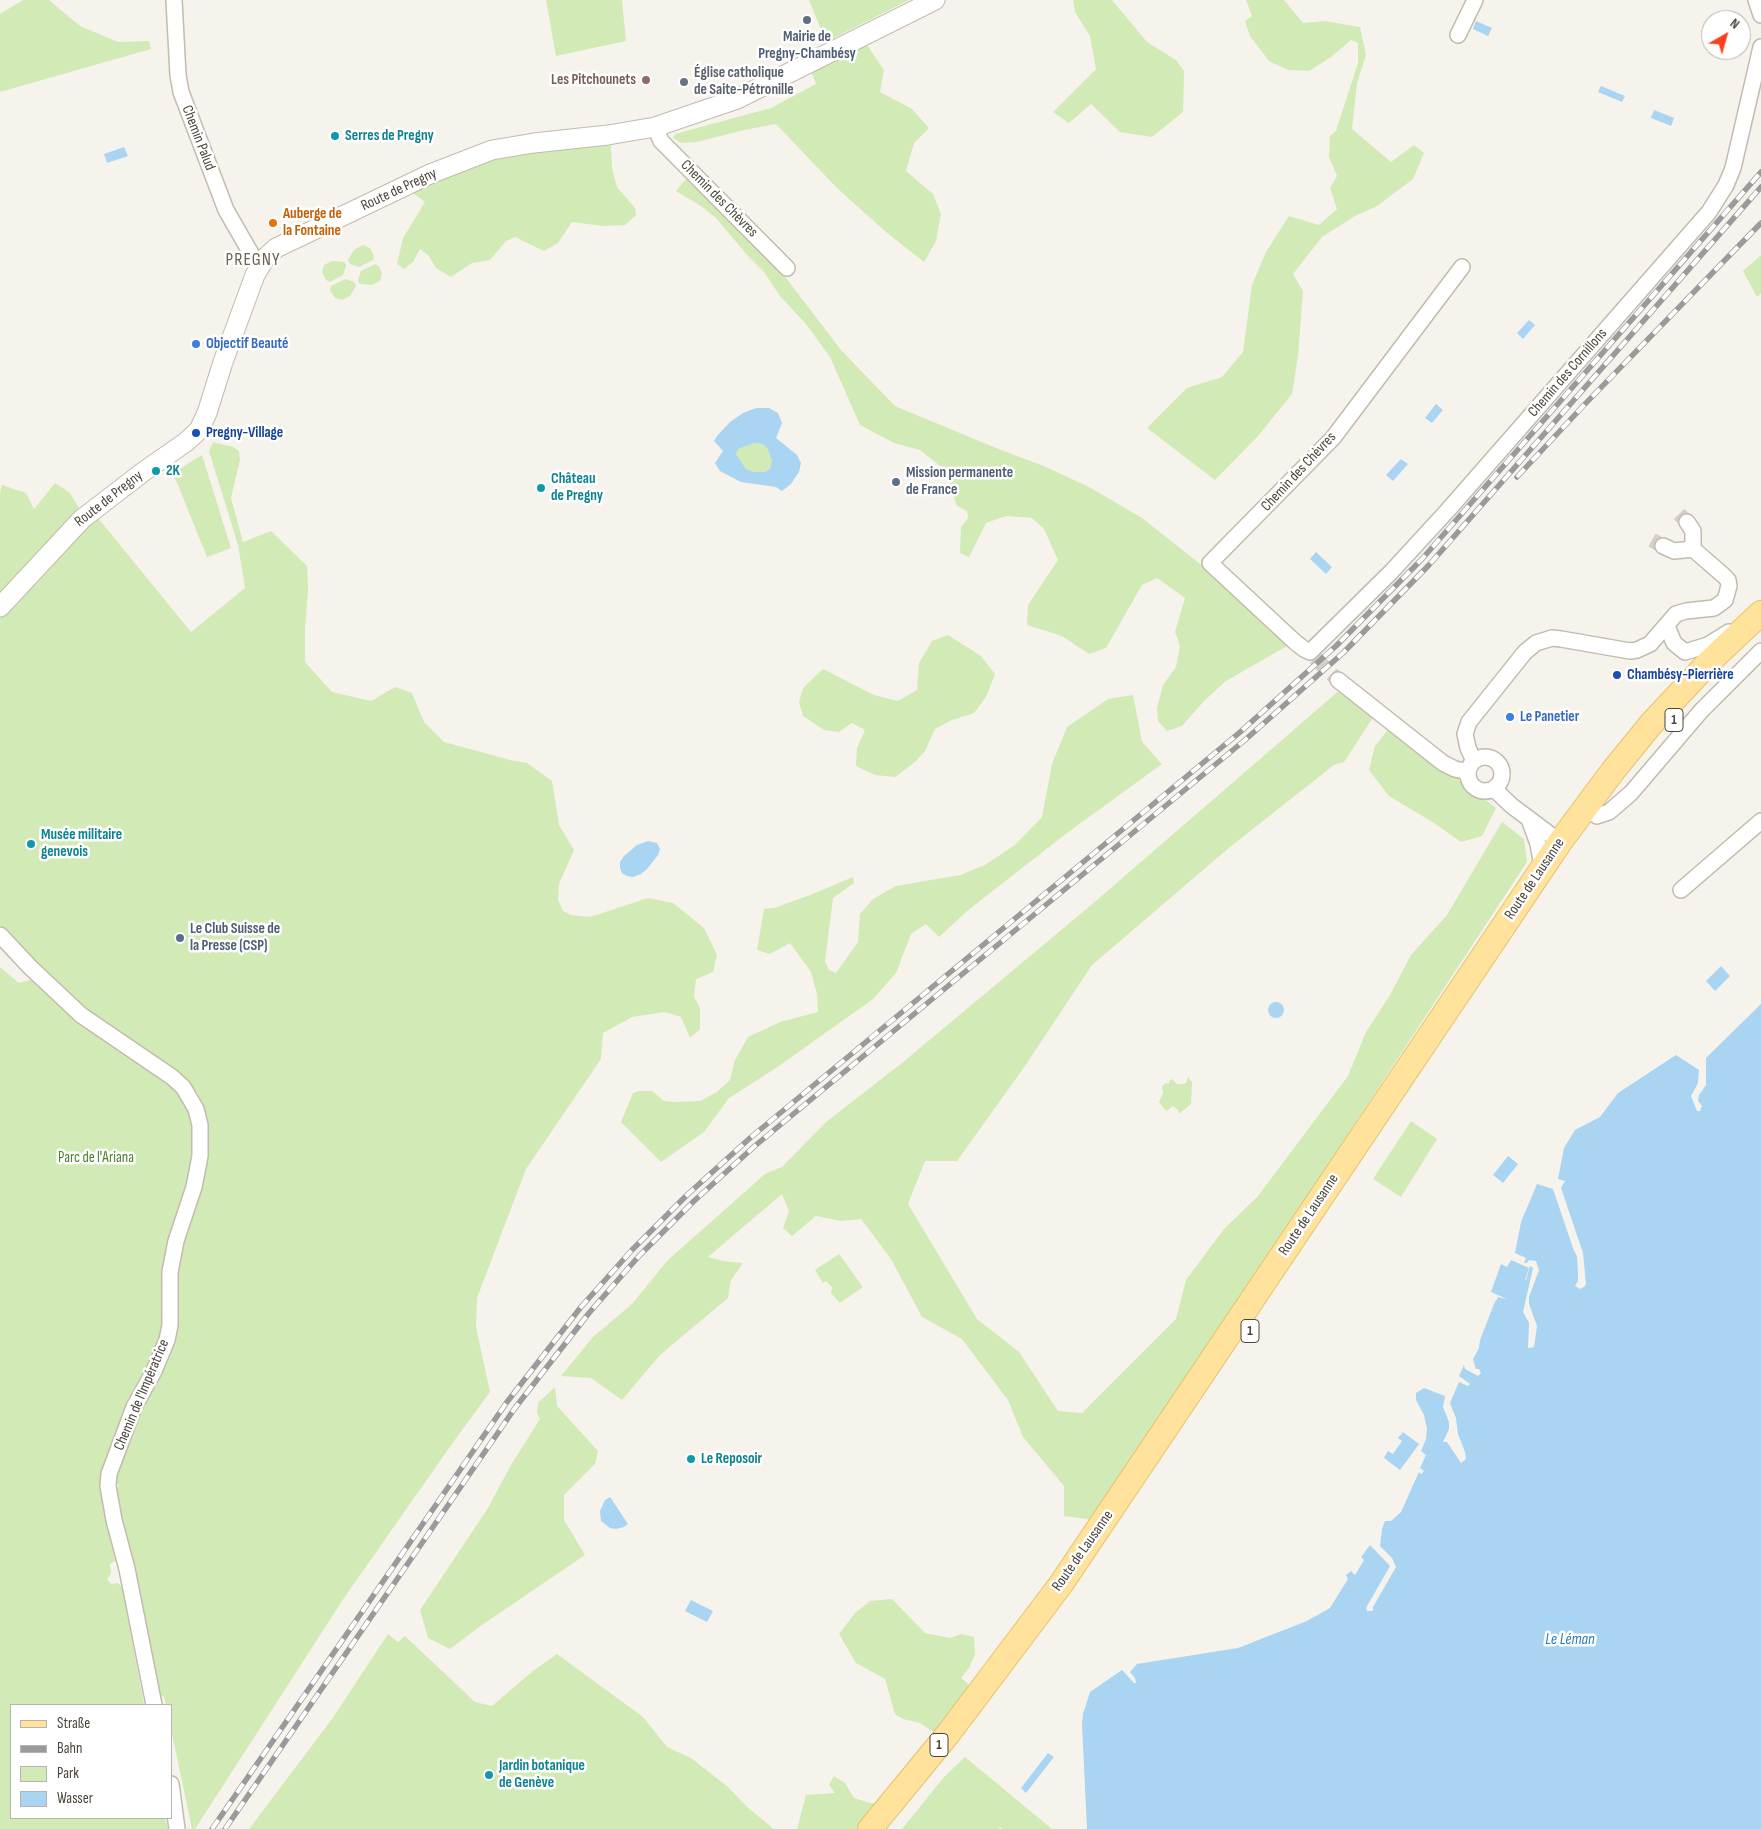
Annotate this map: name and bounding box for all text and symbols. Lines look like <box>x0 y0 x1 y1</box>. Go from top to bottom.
north arrow <box>1701 10 1751 60</box>
marker: Mairie de Pregny-Chambésy <box>801 14 813 26</box>
text: N <box>1727 15 1743 33</box>
place label: Mairie de Pregny-Chambésy <box>758 28 856 63</box>
place label: Église catholique de Saite-Pétronille <box>694 64 794 99</box>
place label: Les Pitchounets <box>551 71 636 89</box>
marker: Les Pitchounets <box>640 74 652 86</box>
marker: Église catholique de Saite-Pétronille <box>678 76 690 88</box>
street label: Chemin Palud <box>177 103 219 173</box>
place label: Serres de Pregny <box>345 127 434 145</box>
marker: Serres de Pregny <box>329 130 341 142</box>
street label: Chemin des Chèvres <box>677 157 761 241</box>
street label: Route de Pregny <box>358 165 440 215</box>
place label: Auberge de la Fontaine <box>283 205 342 240</box>
marker: Auberge de la Fontaine <box>267 217 279 229</box>
district label: PREGNY <box>225 249 281 271</box>
street label: Chemin des Cornillons <box>1525 325 1611 421</box>
place label: Objectif Beauté <box>206 335 289 353</box>
marker: Objectif Beauté <box>190 338 202 350</box>
place label: Pregny-Village <box>206 424 283 442</box>
marker: Pregny-Village <box>190 427 202 439</box>
street label: Chemin des Chèvres <box>1258 429 1340 515</box>
place label: 2K <box>166 462 180 480</box>
place label: Mission permanente de France <box>906 464 1013 499</box>
marker: 2K <box>150 465 162 477</box>
street label: Route de Pregny <box>71 467 147 531</box>
place label: Château de Pregny <box>551 470 603 505</box>
marker: Mission permanente de France <box>890 476 902 488</box>
marker: Château de Pregny <box>535 482 547 494</box>
place label: Chambésy-Pierrière <box>1627 666 1734 684</box>
marker: Chambésy-Pierrière <box>1611 669 1623 681</box>
place label: Le Panetier <box>1520 708 1579 726</box>
road number: 1 <box>1665 708 1683 732</box>
marker: Le Panetier <box>1504 711 1516 723</box>
place label: Musée militaire genevois <box>41 826 122 861</box>
street label: Route de Lausanne <box>1501 835 1569 923</box>
marker: Musée militaire genevois <box>25 838 37 850</box>
place label: Le Club Suisse de la Presse (CSP) <box>190 920 280 955</box>
marker: Le Club Suisse de la Presse (CSP) <box>174 932 186 944</box>
park label: Parc de l'Ariana <box>58 1149 134 1167</box>
street label: Route de Lausanne <box>1275 1171 1343 1259</box>
road number: 1 <box>1241 1320 1259 1342</box>
street label: Chemin de l'Impératrice <box>110 1337 174 1453</box>
place label: Le Reposoir <box>701 1450 762 1468</box>
marker: Le Reposoir <box>685 1453 697 1465</box>
street label: Route de Lausanne <box>1049 1507 1117 1595</box>
water label: Le Léman <box>1545 1630 1595 1650</box>
legend <box>10 1704 172 1819</box>
text: Straße <box>57 1714 90 1733</box>
road number: 1 <box>930 1734 948 1756</box>
text: Bahn <box>57 1739 82 1758</box>
place label: Jardin botanique de Genève <box>499 1757 585 1792</box>
text: Park <box>57 1764 79 1783</box>
marker: Jardin botanique de Genève <box>483 1769 495 1781</box>
text: Wasser <box>57 1789 93 1808</box>

